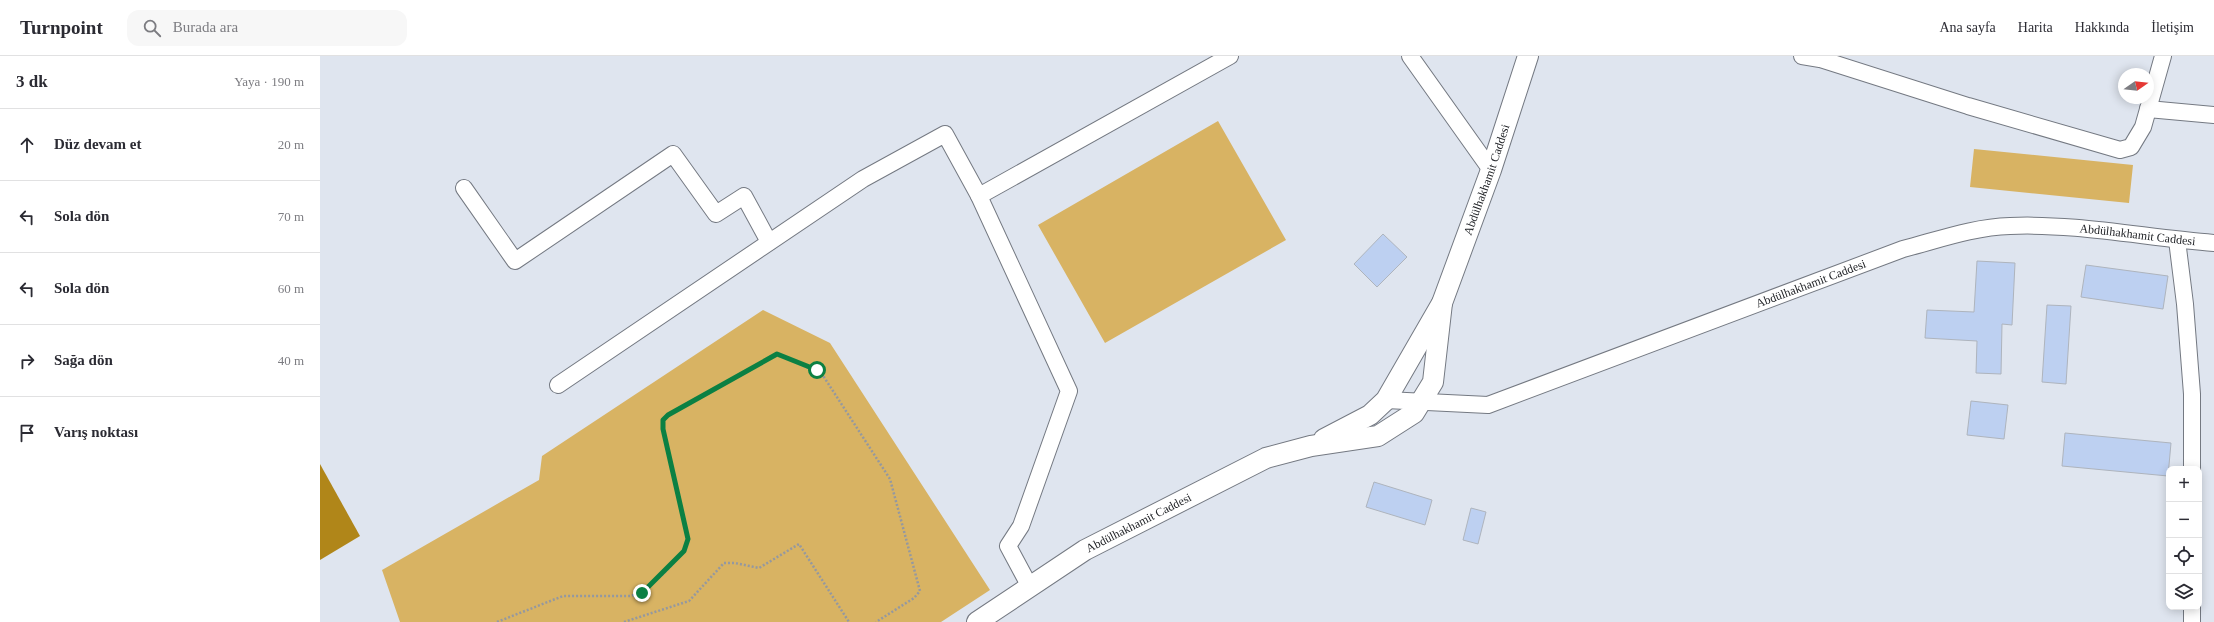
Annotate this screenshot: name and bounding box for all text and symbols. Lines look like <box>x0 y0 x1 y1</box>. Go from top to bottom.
search box <box>127 10 407 46</box>
text: Turnpoint <box>20 17 103 38</box>
icon: search <box>141 17 163 39</box>
text: Burada ara <box>173 19 238 35</box>
text: Ana sayfa <box>1939 20 1996 35</box>
text: Harita <box>2018 20 2053 35</box>
text: Hakkında <box>2075 20 2129 35</box>
text: İletişim <box>2151 20 2194 35</box>
north arrow <box>2118 68 2154 104</box>
text: 3 dk <box>16 72 48 91</box>
text: Yaya · 190 m <box>234 74 304 89</box>
street label: Abdülhakhamit Caddesi <box>1461 122 1513 237</box>
icon: ahead <box>16 134 38 156</box>
text: Düz devam et <box>54 136 141 152</box>
text: 20 m <box>278 137 304 152</box>
icon: left <box>16 206 38 228</box>
text: Sola dön <box>54 208 109 224</box>
text: 70 m <box>278 209 304 224</box>
street label: Abdülhakhamit Caddesi <box>2079 221 2197 248</box>
street label: Abdülhakhamit Caddesi <box>1754 256 1868 311</box>
icon: left <box>16 278 38 300</box>
text: Sola dön <box>54 280 109 296</box>
text: 60 m <box>278 281 304 296</box>
icon: right <box>16 350 38 372</box>
text: Sağa dön <box>54 352 113 368</box>
text: 40 m <box>278 353 304 368</box>
route start <box>808 361 826 379</box>
icon: arrive <box>16 422 38 444</box>
text: Varış noktası <box>54 424 138 440</box>
map controls <box>2166 466 2202 610</box>
button: + <box>2166 466 2202 502</box>
street label: Abdülhakhamit Caddesi <box>1084 490 1194 555</box>
button: − <box>2166 502 2202 538</box>
button: locate <box>2166 538 2202 574</box>
button: layers <box>2166 574 2202 610</box>
route end <box>633 584 651 602</box>

